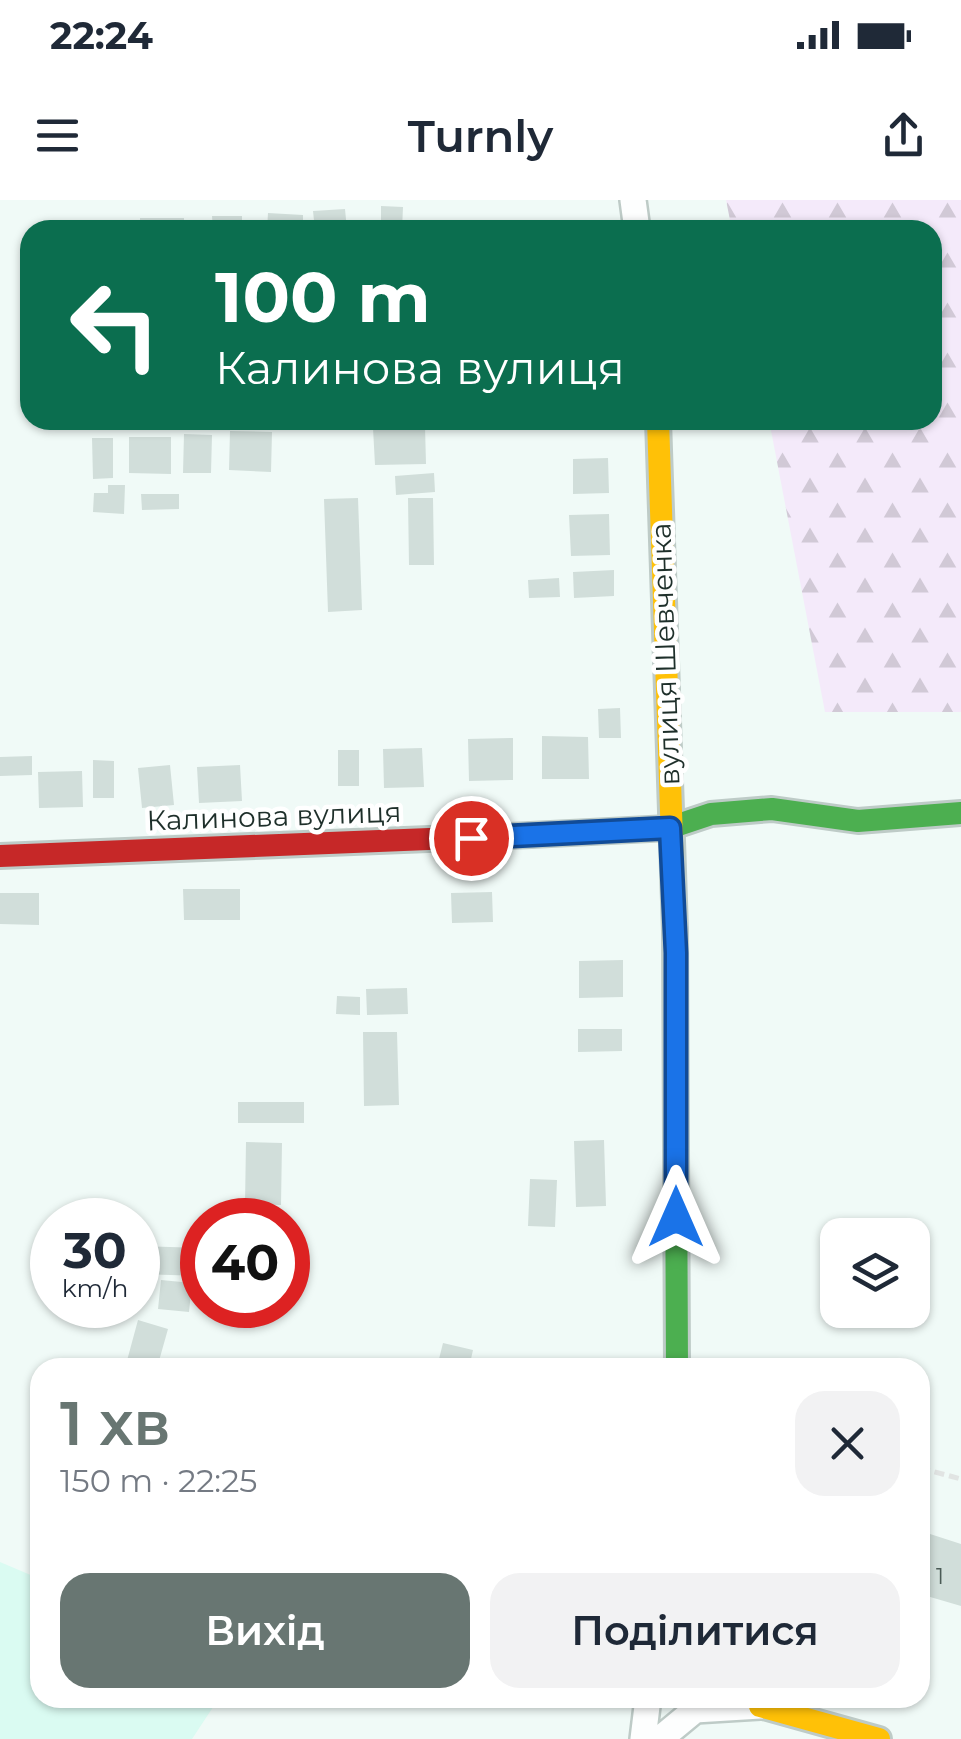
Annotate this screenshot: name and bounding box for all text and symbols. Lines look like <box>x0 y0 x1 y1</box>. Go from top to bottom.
text: 22:24 <box>50 12 153 59</box>
icon: menu <box>30 108 85 163</box>
text: Turnly <box>408 108 553 163</box>
icon: share <box>876 108 931 163</box>
text: 100 m <box>215 254 431 340</box>
icon: left <box>50 260 180 390</box>
text: Калинова вулиця <box>215 340 625 395</box>
street label: вулиця Шевченка <box>643 522 687 786</box>
street label: Калинова вулиця <box>146 795 402 837</box>
pin <box>429 796 514 881</box>
icon: arrive <box>444 811 499 866</box>
position arrow <box>624 1165 728 1269</box>
speed limit sign: 40 <box>180 1198 310 1328</box>
map controls <box>820 1218 930 1328</box>
button: layers <box>820 1218 930 1328</box>
text: 30 <box>63 1220 127 1281</box>
text: km/h <box>62 1273 128 1303</box>
text: 1 хв <box>60 1387 170 1460</box>
button: close <box>795 1391 900 1496</box>
text: 150 m · 22:25 <box>60 1461 257 1500</box>
house number: 1 <box>936 1563 944 1590</box>
button: Вихід <box>60 1573 470 1688</box>
button: Поділитися <box>490 1573 900 1688</box>

